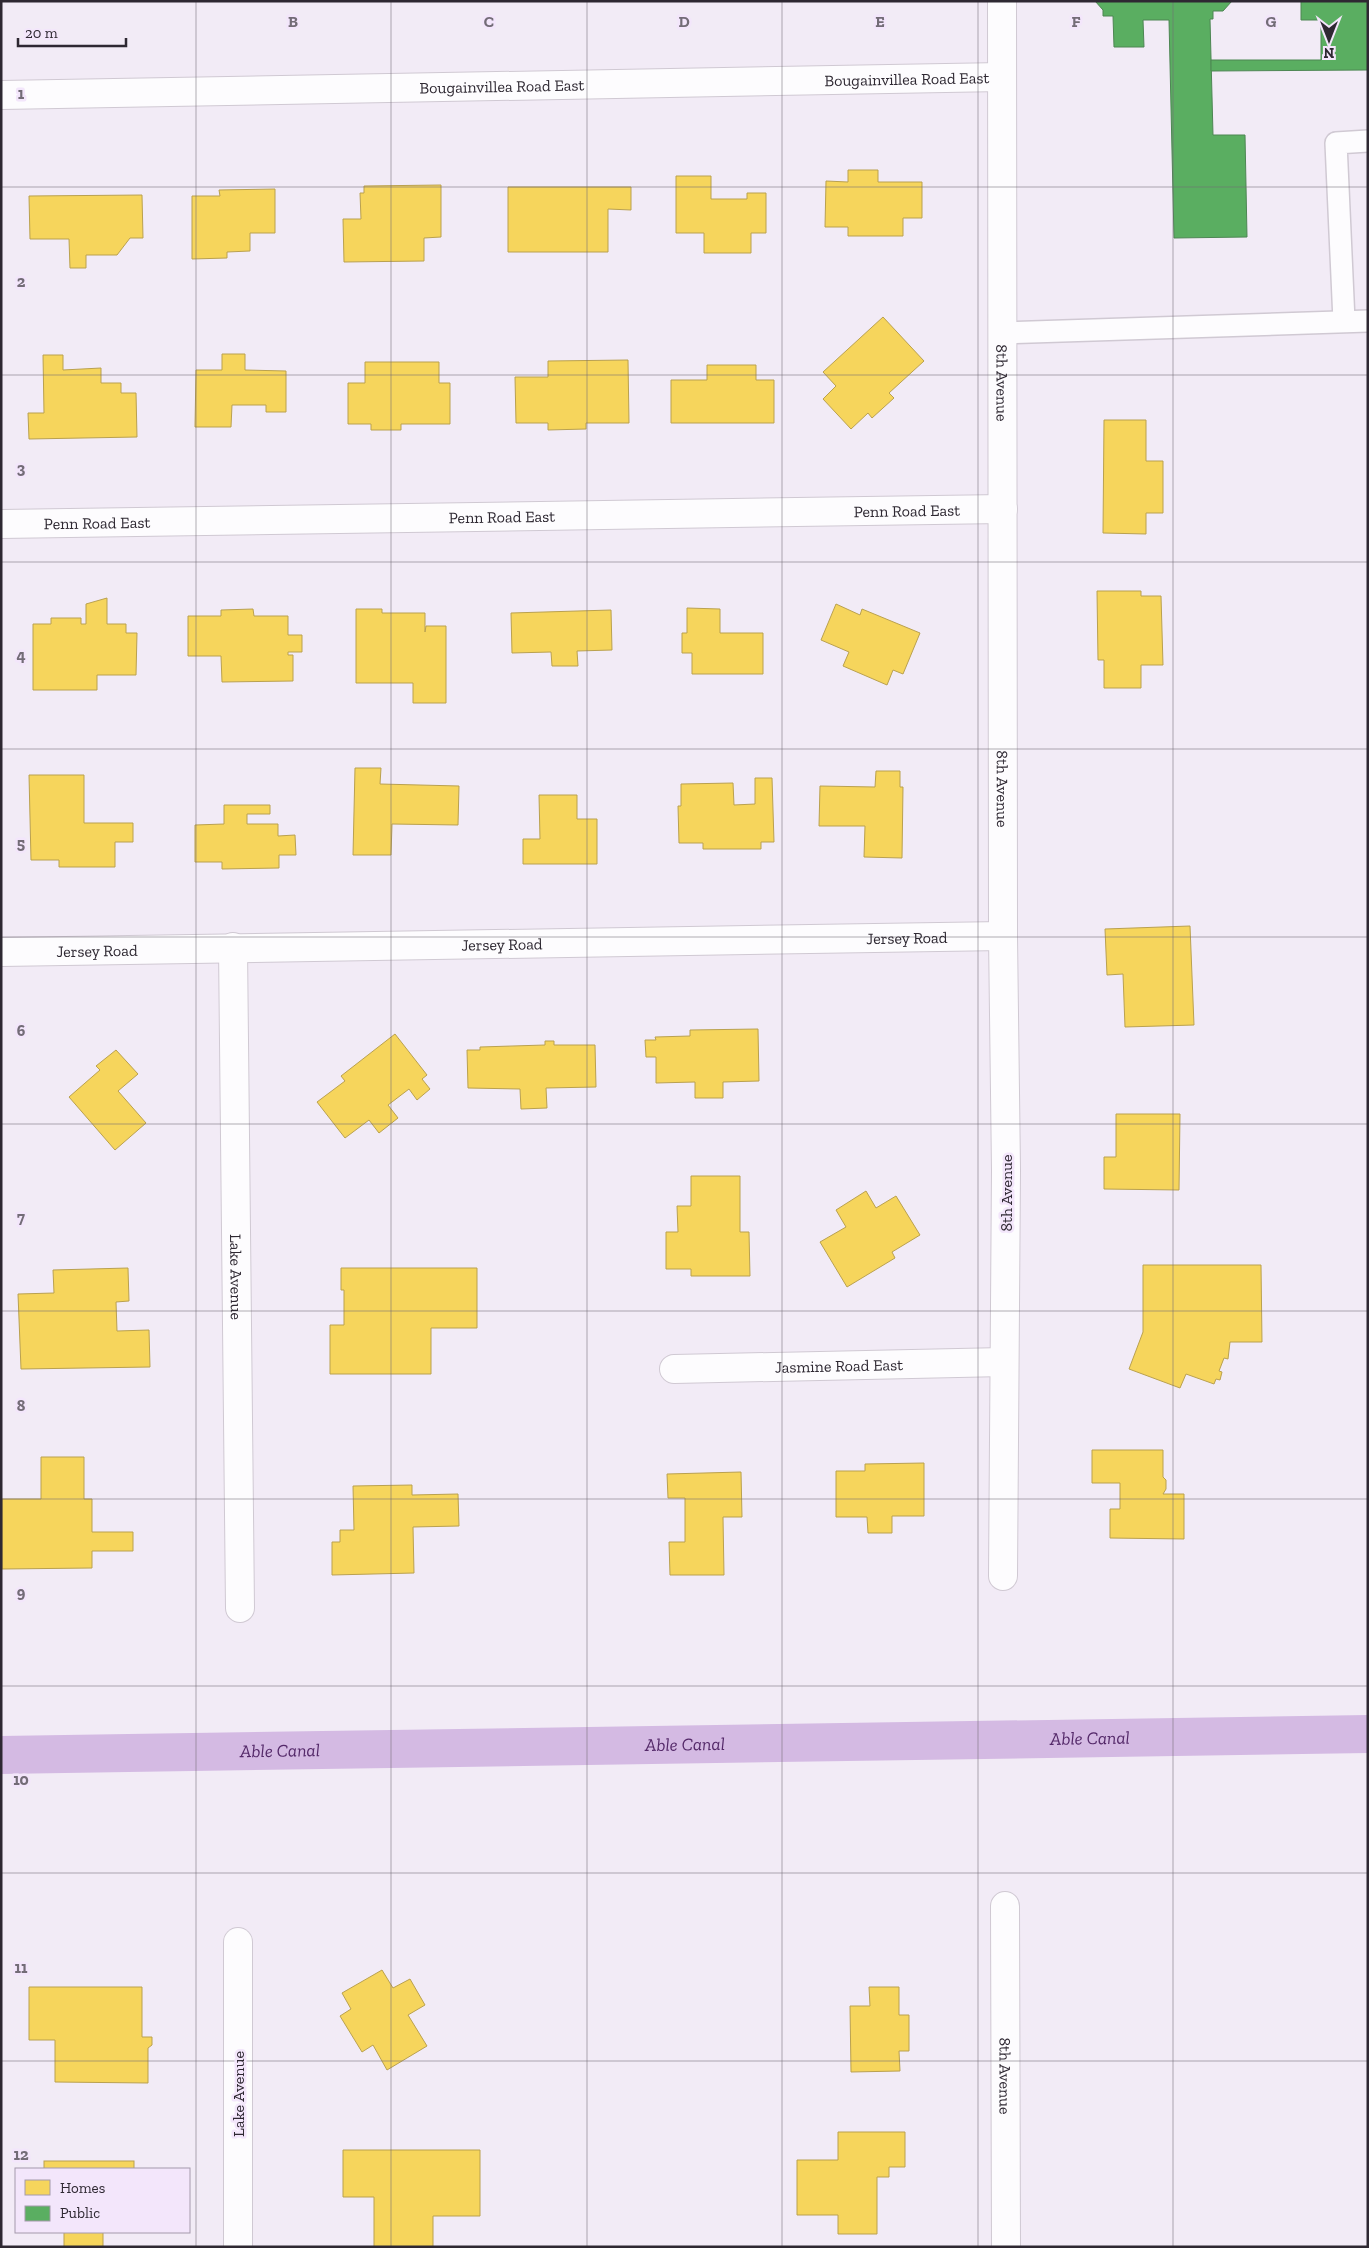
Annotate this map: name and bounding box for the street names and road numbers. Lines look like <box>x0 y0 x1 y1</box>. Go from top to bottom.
street label: Bougainvillea Road East <box>824 68 990 90</box>
street label: Bougainvillea Road East <box>419 75 585 97</box>
street label: 8th Avenue <box>993 344 1012 422</box>
street label: Penn Road East <box>853 500 960 521</box>
street label: Penn Road East <box>449 506 555 527</box>
street label: Penn Road East <box>44 512 150 533</box>
street label: 8th Avenue <box>993 750 1012 828</box>
street label: Jersey Road <box>866 927 948 948</box>
street label: Jersey Road <box>461 934 543 954</box>
street label: Jersey Road <box>56 940 138 961</box>
street label: 8th Avenue <box>997 1154 1016 1232</box>
street label: Lake Avenue <box>227 1234 246 1320</box>
street label: Jasmine Road East <box>775 1355 903 1376</box>
street label: 8th Avenue <box>996 2037 1015 2115</box>
street label: Lake Avenue <box>229 2051 248 2137</box>

